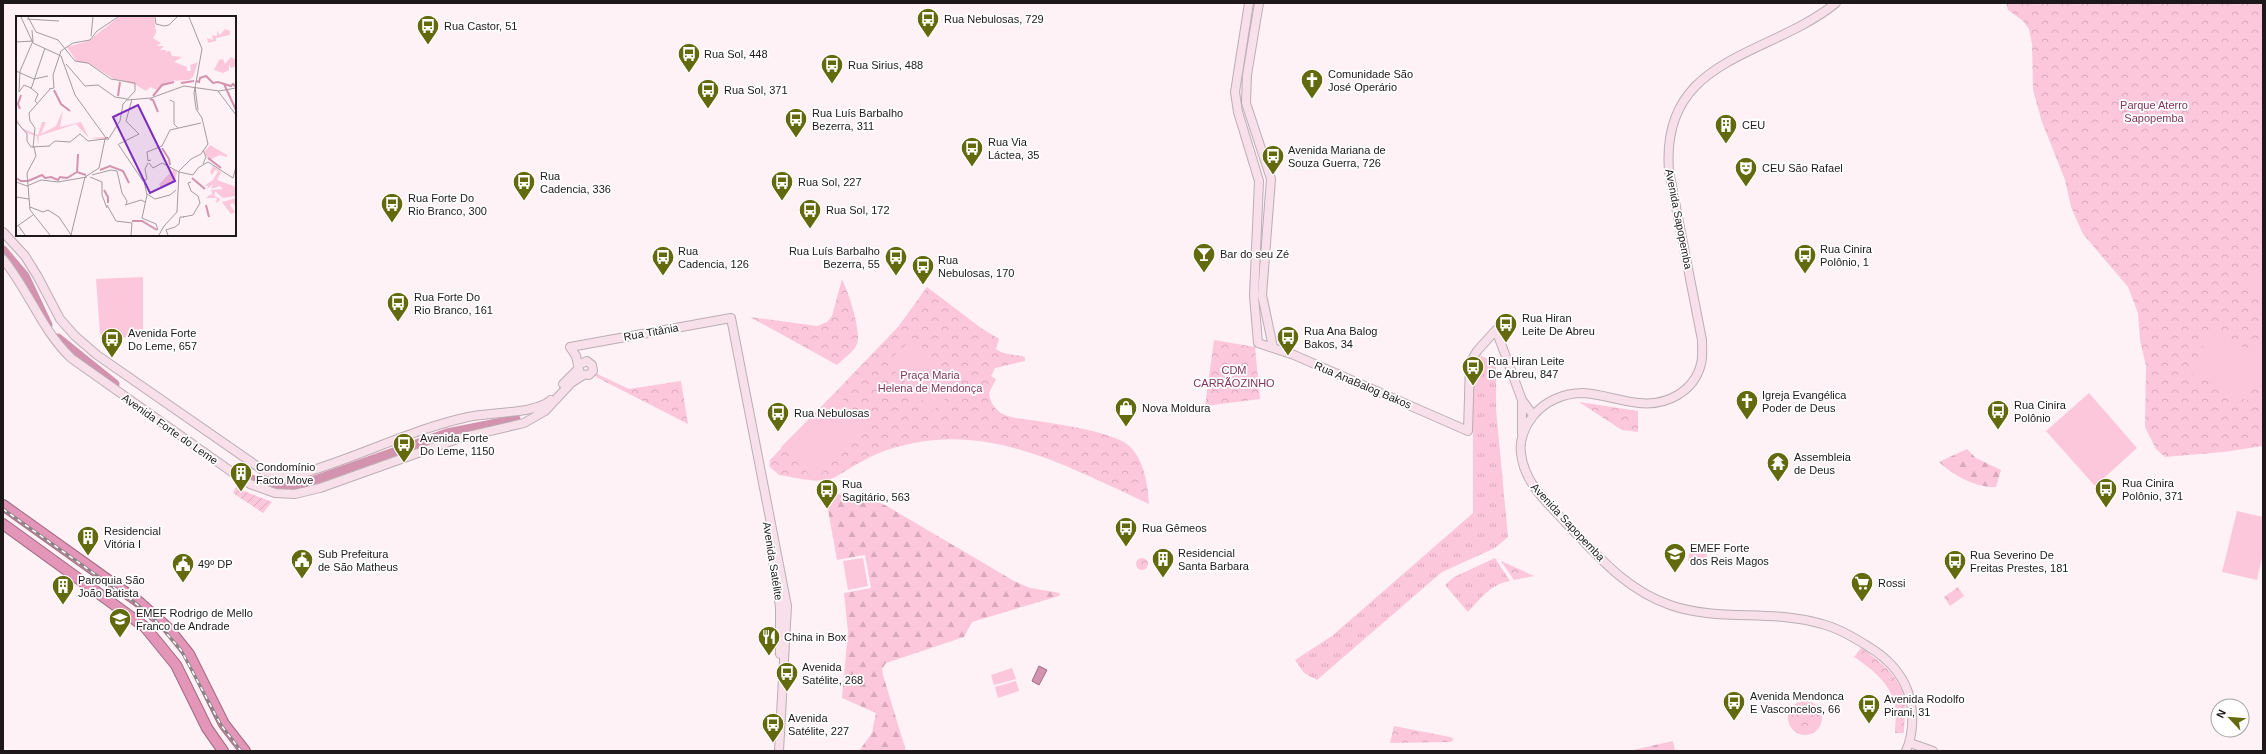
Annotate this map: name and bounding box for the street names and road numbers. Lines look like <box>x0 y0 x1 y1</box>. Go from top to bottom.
street label: Avenida Sapopemba <box>1663 168 1695 271</box>
street label: Rua Titânia <box>623 321 680 343</box>
street label: Rua AnaBalog Bakos <box>1313 359 1414 411</box>
street label: Avenida Forte do Leme <box>120 391 220 467</box>
street label: Avenida Sapopemba <box>1529 481 1608 564</box>
street label: Avenida Satélite <box>761 521 785 601</box>

